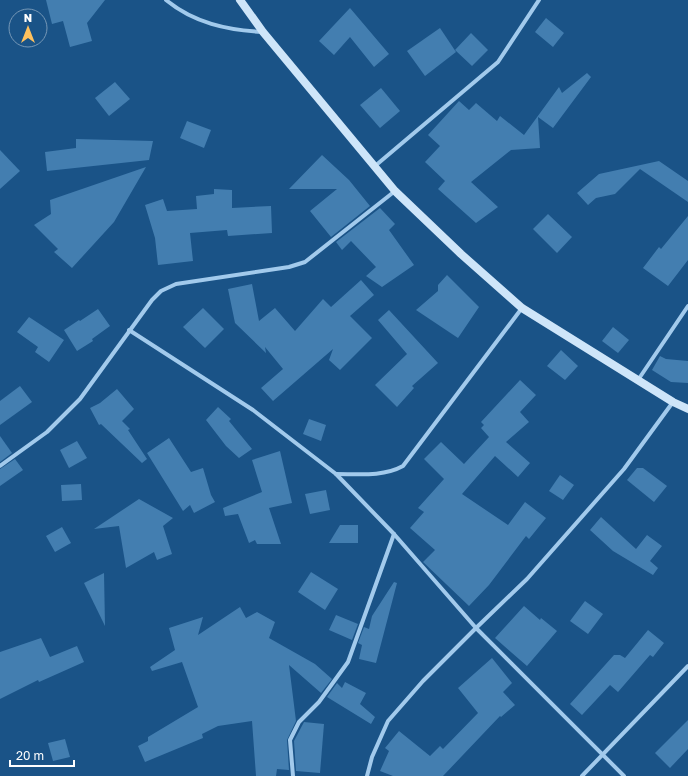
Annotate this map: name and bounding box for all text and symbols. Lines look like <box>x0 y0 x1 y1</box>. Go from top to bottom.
north arrow <box>8 8 48 48</box>
text: N <box>24 11 32 24</box>
scale bar <box>10 742 74 768</box>
text: 20 m <box>16 748 44 763</box>

